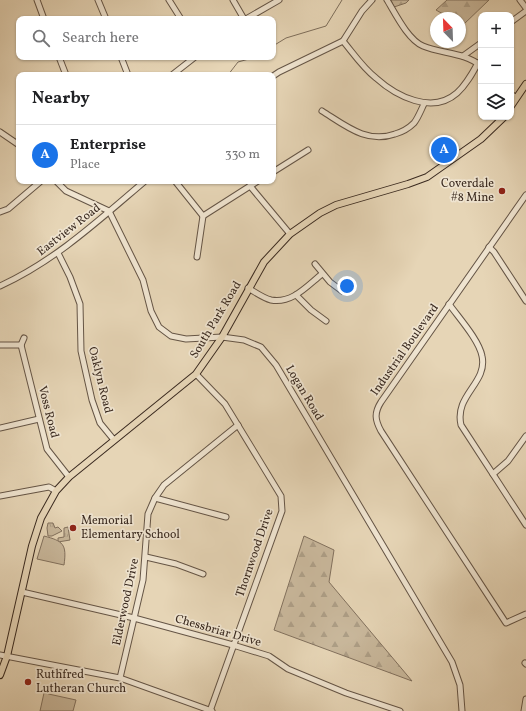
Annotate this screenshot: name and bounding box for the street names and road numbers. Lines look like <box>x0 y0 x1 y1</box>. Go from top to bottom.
street label: Eastview Road <box>34 200 104 260</box>
street label: South Park Road <box>187 278 246 362</box>
street label: Industrial Boulevard <box>367 301 443 399</box>
street label: Oaklyn Road <box>84 345 116 415</box>
street label: Logan Road <box>281 362 327 424</box>
street label: Voss Road <box>34 384 62 440</box>
street label: Thornwood Drive <box>232 506 278 599</box>
street label: Elderwood Drive <box>109 557 143 647</box>
street label: Chessbriar Drive <box>173 611 263 651</box>

